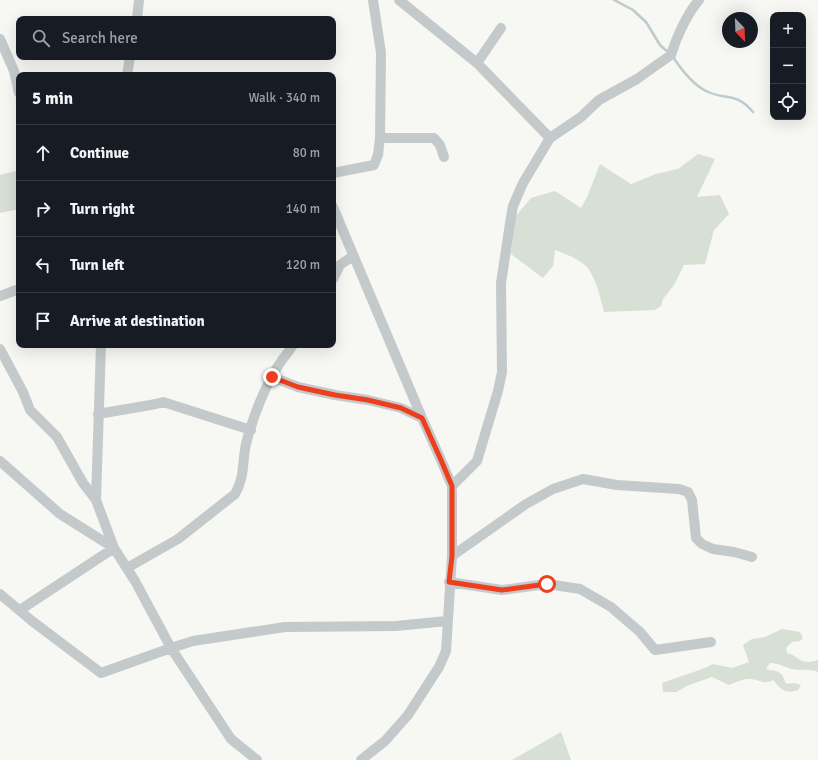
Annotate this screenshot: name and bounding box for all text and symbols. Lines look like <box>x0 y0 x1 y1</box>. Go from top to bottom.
north arrow <box>722 12 758 48</box>
map controls <box>770 12 806 120</box>
button: + <box>770 12 806 48</box>
search box <box>16 16 336 60</box>
icon: search <box>30 27 52 49</box>
text: Search here <box>62 29 138 47</box>
button: − <box>770 48 806 84</box>
button: locate <box>770 84 806 120</box>
text: 5 min <box>32 88 73 109</box>
text: Walk · 340 m <box>249 90 320 106</box>
icon: ahead <box>32 142 54 164</box>
text: Continue <box>70 144 129 162</box>
text: 80 m <box>293 145 320 161</box>
icon: right <box>32 198 54 220</box>
text: Turn right <box>70 200 135 218</box>
text: 140 m <box>286 201 320 217</box>
icon: left <box>32 254 54 276</box>
text: Turn left <box>70 256 124 274</box>
text: 120 m <box>286 257 320 273</box>
icon: arrive <box>32 310 54 332</box>
text: Arrive at destination <box>70 312 205 330</box>
route end <box>263 368 281 386</box>
route start <box>538 575 556 593</box>

